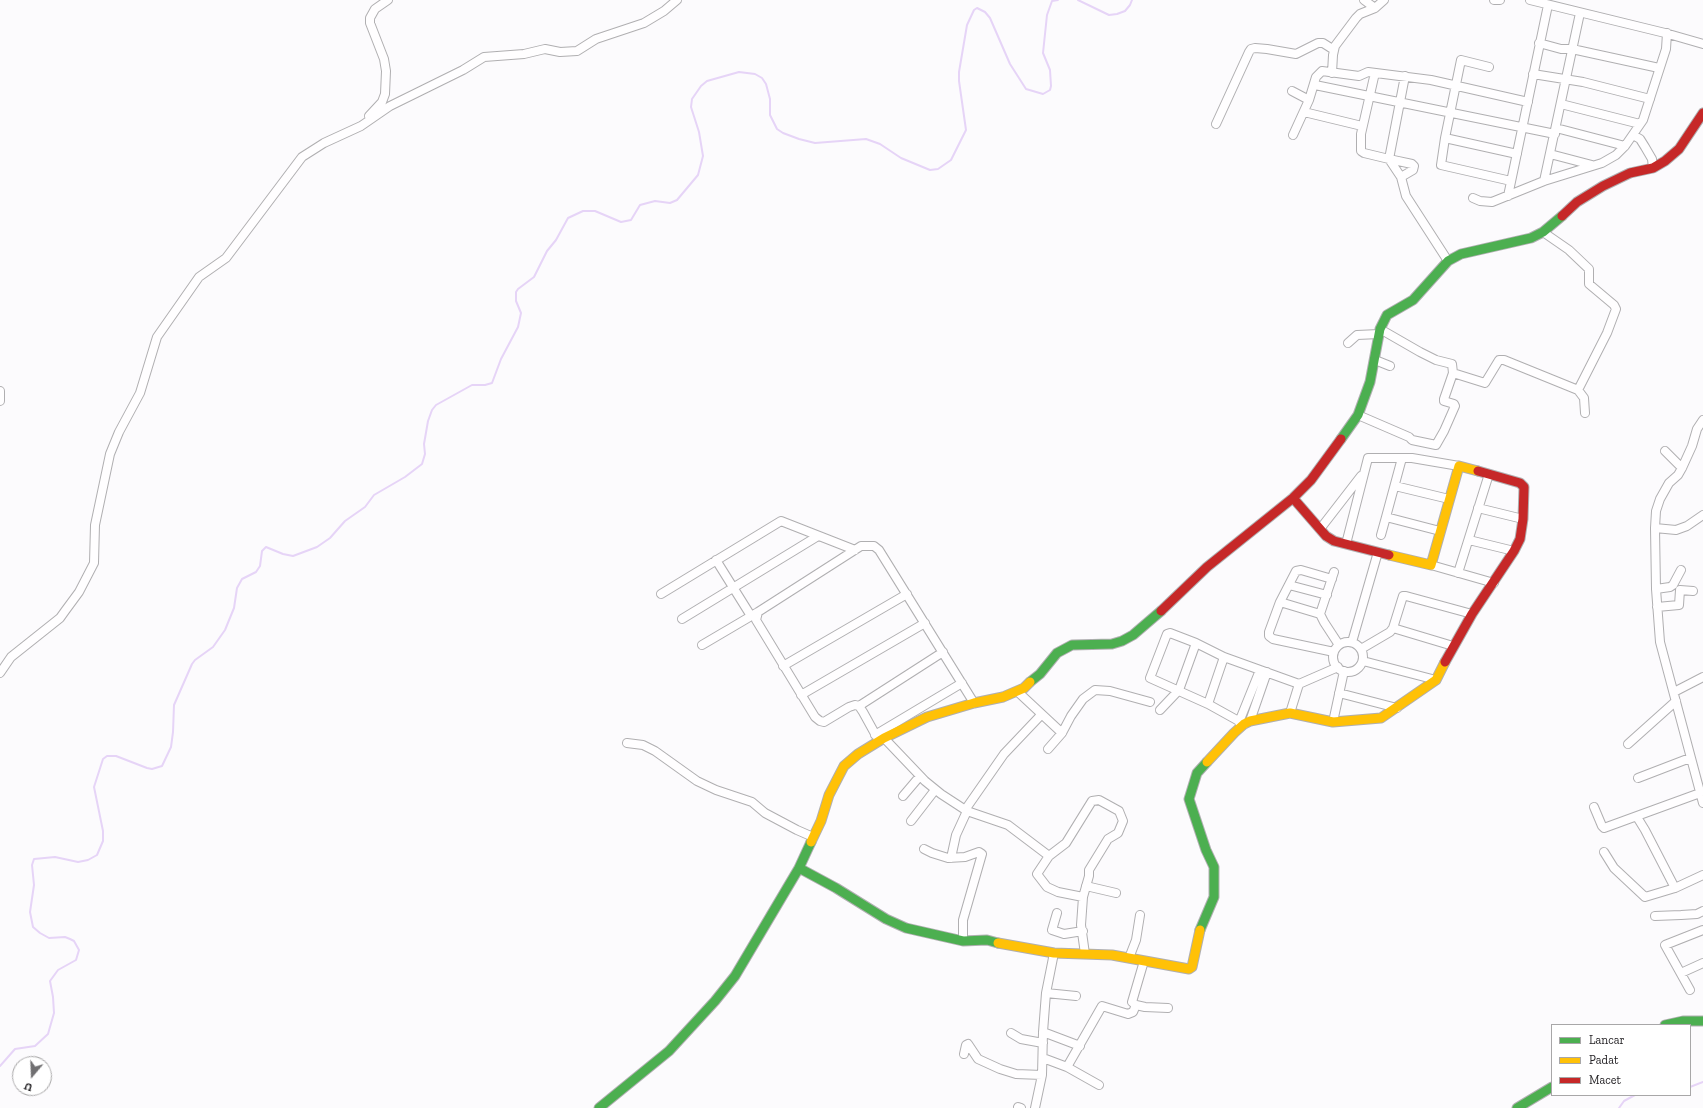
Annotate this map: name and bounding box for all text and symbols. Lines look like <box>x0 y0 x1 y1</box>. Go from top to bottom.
legend <box>1551 1024 1691 1096</box>
text: Lancar <box>1589 1033 1625 1047</box>
text: Padat <box>1589 1053 1618 1067</box>
north arrow <box>12 1056 52 1096</box>
text: Macet <box>1589 1073 1621 1087</box>
text: U <box>22 1079 34 1094</box>

